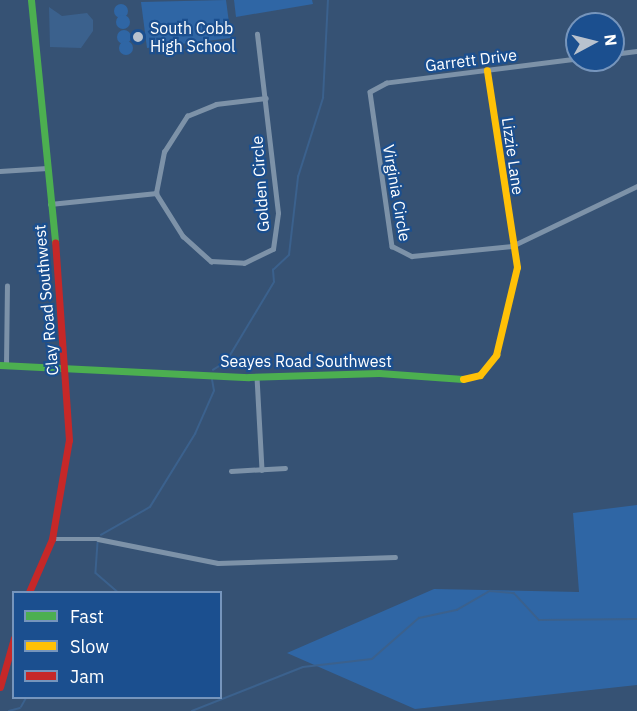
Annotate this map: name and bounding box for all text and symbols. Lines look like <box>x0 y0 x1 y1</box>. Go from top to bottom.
north arrow <box>565 12 625 72</box>
place label: South Cobb High School <box>150 18 235 56</box>
marker: South Cobb High School <box>131 30 145 44</box>
text: N <box>600 33 622 47</box>
street label: Garrett Drive <box>424 45 518 75</box>
street label: Lizzie Lane <box>498 116 528 196</box>
street label: Golden Circle <box>247 135 273 233</box>
street label: Virginia Circle <box>379 143 415 243</box>
street label: Clay Road Southwest <box>30 224 62 376</box>
street label: Seayes Road Southwest <box>220 351 392 371</box>
legend <box>12 591 222 699</box>
text: Fast <box>70 605 104 628</box>
text: Slow <box>70 635 109 658</box>
text: Jam <box>70 665 105 688</box>

